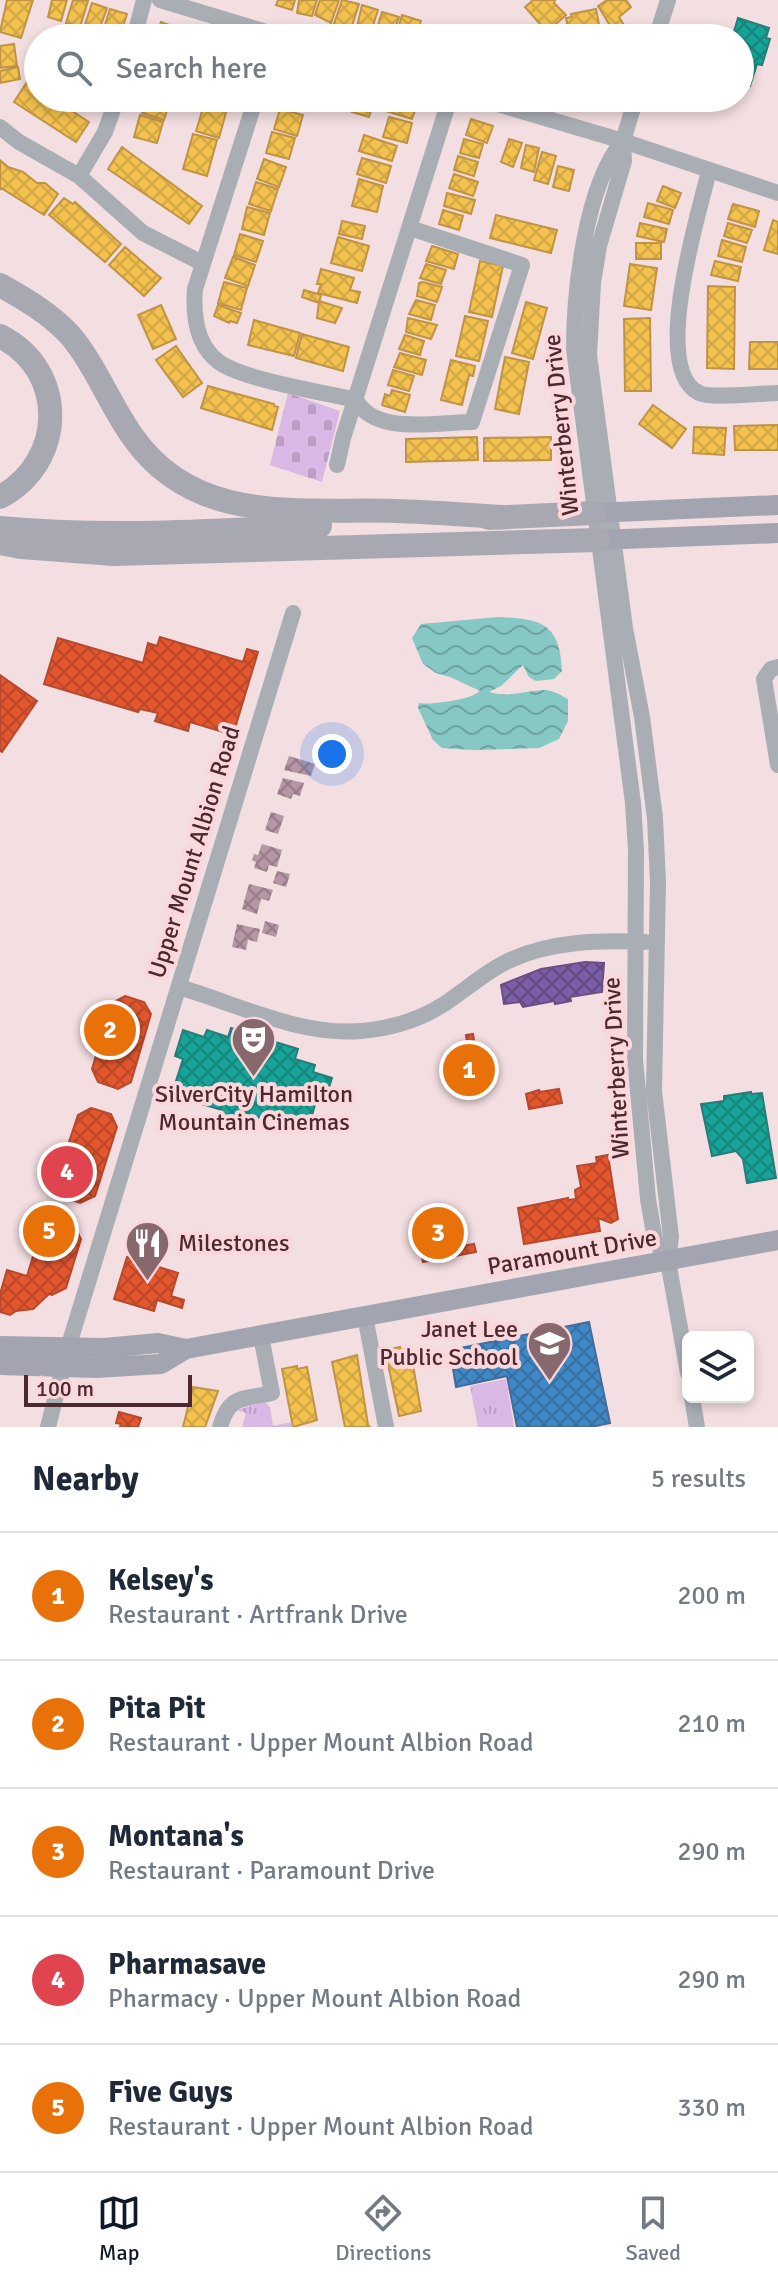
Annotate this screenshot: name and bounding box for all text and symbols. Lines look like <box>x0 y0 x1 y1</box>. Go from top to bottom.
search box <box>24 24 754 112</box>
icon: search <box>52 46 96 90</box>
text: Search here <box>116 50 267 87</box>
street label: Winterberry Drive <box>537 333 585 517</box>
street label: Upper Mount Albion Road <box>141 722 247 982</box>
your location <box>312 734 352 774</box>
street label: Winterberry Drive <box>596 976 636 1160</box>
pin: 2 <box>84 1000 136 1060</box>
theatre icon: SilverCity Hamilton Mountain Cinemas <box>230 1016 278 1079</box>
pin: 1 <box>443 1040 495 1100</box>
place label: SilverCity Hamilton Mountain Cinemas <box>155 1079 353 1137</box>
pin: 4 <box>41 1142 93 1202</box>
pin: 5 <box>23 1201 75 1261</box>
pin: 3 <box>412 1203 464 1263</box>
restaurant icon: Milestones <box>123 1219 171 1282</box>
street label: Paramount Drive <box>485 1222 659 1282</box>
place label: Milestones <box>178 1228 289 1258</box>
place label: Janet Lee Public School <box>379 1314 518 1372</box>
school or university icon: Janet Lee Public School <box>525 1319 573 1382</box>
map controls <box>682 1331 754 1403</box>
button: layers <box>682 1331 754 1403</box>
scale bar <box>24 1371 192 1407</box>
text: 100 m <box>36 1375 94 1402</box>
text: Nearby <box>32 1458 139 1500</box>
text: 5 results <box>651 1463 746 1495</box>
text: Kelsey's <box>108 1562 214 1599</box>
text: 1 <box>51 1580 65 1612</box>
text: 200 m <box>677 1580 746 1612</box>
text: Restaurant · Artfrank Drive <box>108 1599 408 1631</box>
text: Pita Pit <box>108 1690 205 1727</box>
text: 2 <box>51 1708 65 1740</box>
text: 210 m <box>677 1708 746 1740</box>
text: Restaurant · Upper Mount Albion Road <box>108 1727 533 1759</box>
text: Montana's <box>108 1818 244 1855</box>
text: 3 <box>51 1836 65 1868</box>
text: 290 m <box>677 1836 746 1868</box>
text: Restaurant · Paramount Drive <box>108 1855 435 1887</box>
text: Pharmasave <box>108 1946 266 1983</box>
text: 4 <box>51 1964 65 1996</box>
text: 290 m <box>677 1964 746 1996</box>
text: Pharmacy · Upper Mount Albion Road <box>108 1983 521 2015</box>
text: Five Guys <box>108 2074 233 2111</box>
text: 5 <box>51 2092 65 2124</box>
text: 330 m <box>677 2092 746 2124</box>
text: Restaurant · Upper Mount Albion Road <box>108 2111 533 2143</box>
tab: Map <box>97 2191 141 2266</box>
tab: Directions <box>335 2191 431 2266</box>
tab: Saved <box>626 2191 681 2266</box>

